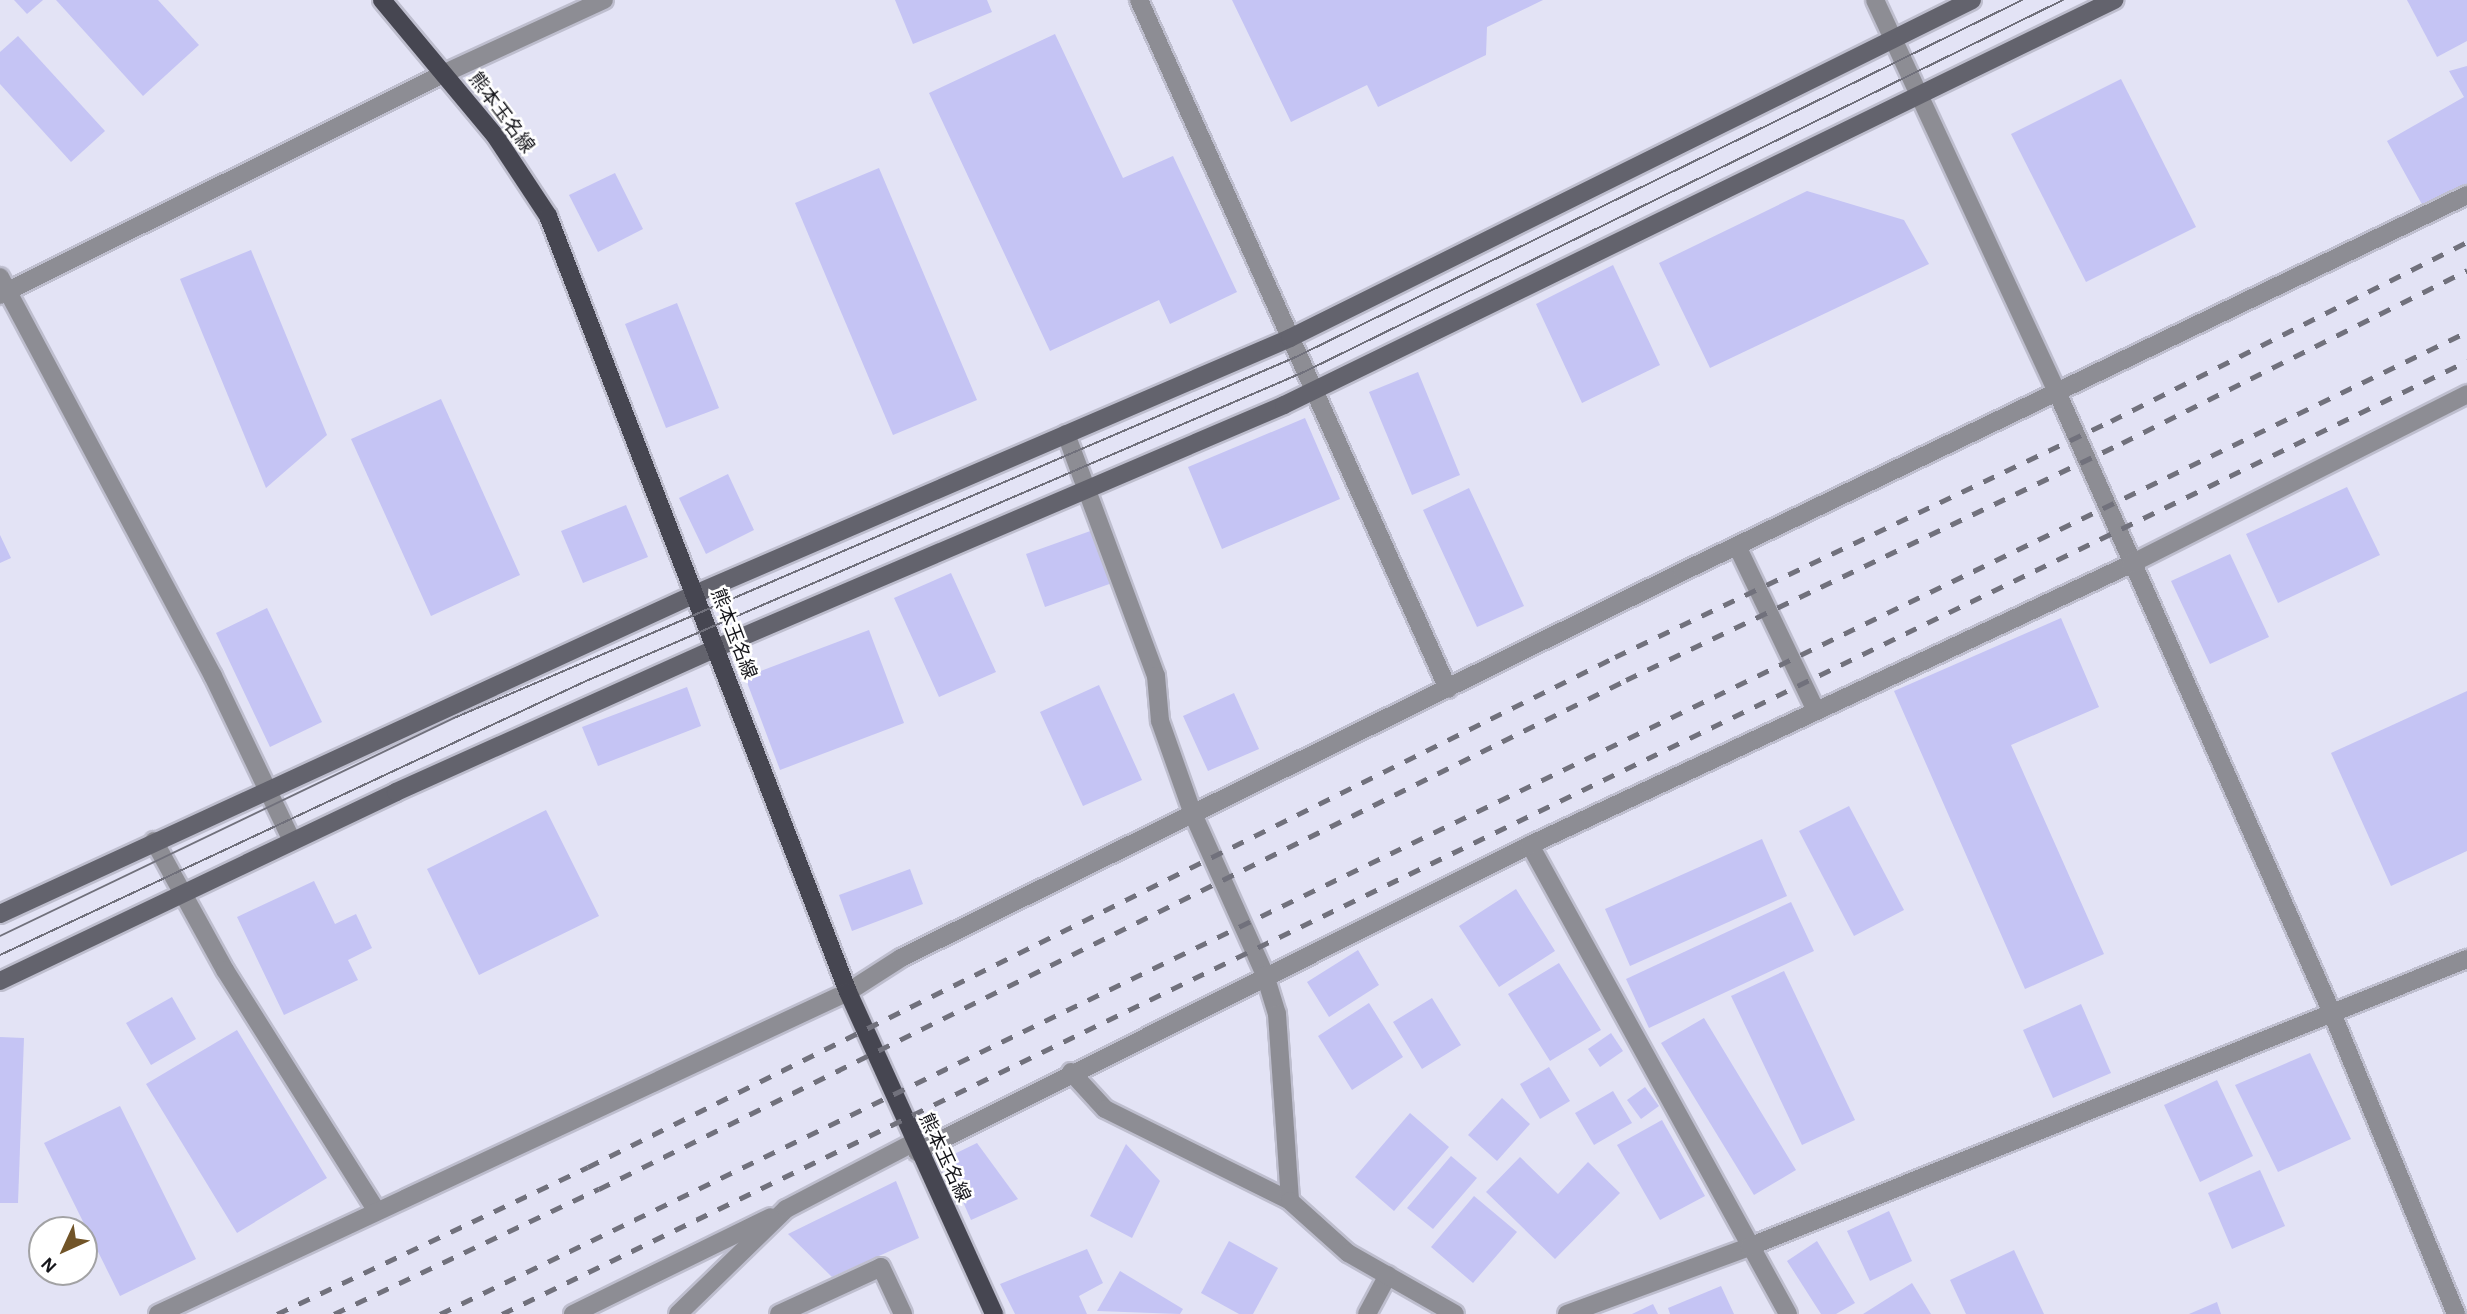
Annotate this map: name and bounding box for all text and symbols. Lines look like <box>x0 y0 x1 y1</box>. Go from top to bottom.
street label: 熊本玉名線 <box>463 68 539 158</box>
street label: 熊本玉名線 <box>705 586 761 682</box>
street label: 熊本玉名線 <box>914 1110 974 1206</box>
north arrow <box>28 1216 98 1286</box>
text: N <box>38 1253 61 1276</box>

